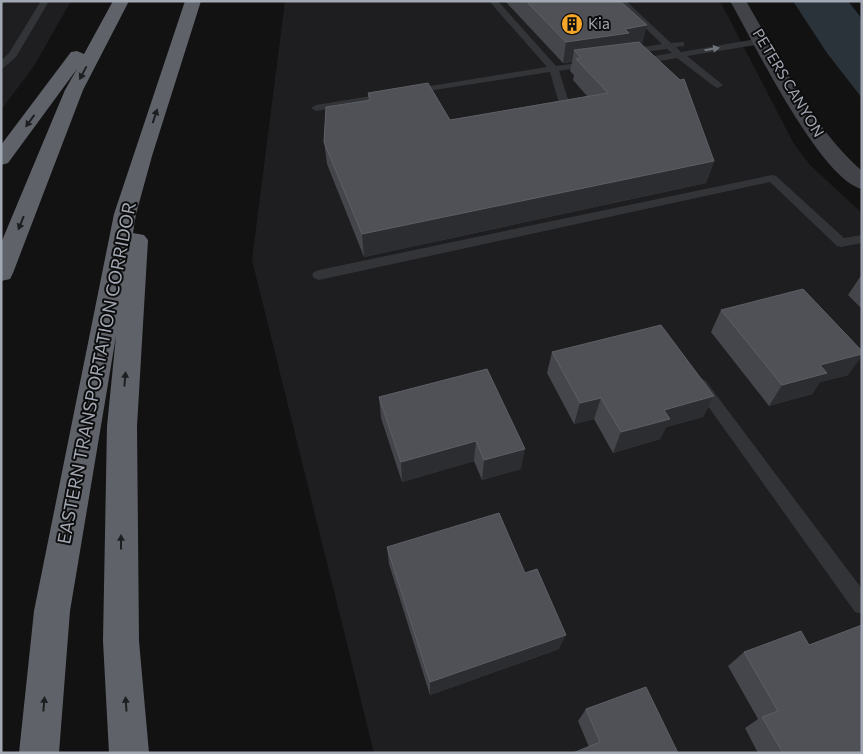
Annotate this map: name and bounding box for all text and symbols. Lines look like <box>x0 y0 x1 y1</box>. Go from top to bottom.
building icon: Kia <box>560 12 584 36</box>
place label: Kia <box>588 14 610 32</box>
street label: PETERS CANYON <box>749 25 828 140</box>
one-way arrow <box>704 45 720 53</box>
one-way arrow <box>79 66 88 80</box>
one-way arrow <box>152 108 159 123</box>
one-way arrow <box>24 114 35 127</box>
street label: EASTERN TRANSPORTATION CORRIDOR <box>52 200 140 546</box>
one-way arrow <box>17 216 25 230</box>
one-way arrow <box>122 371 130 387</box>
one-way arrow <box>117 534 125 550</box>
one-way arrow <box>40 696 48 712</box>
one-way arrow <box>121 696 129 712</box>

